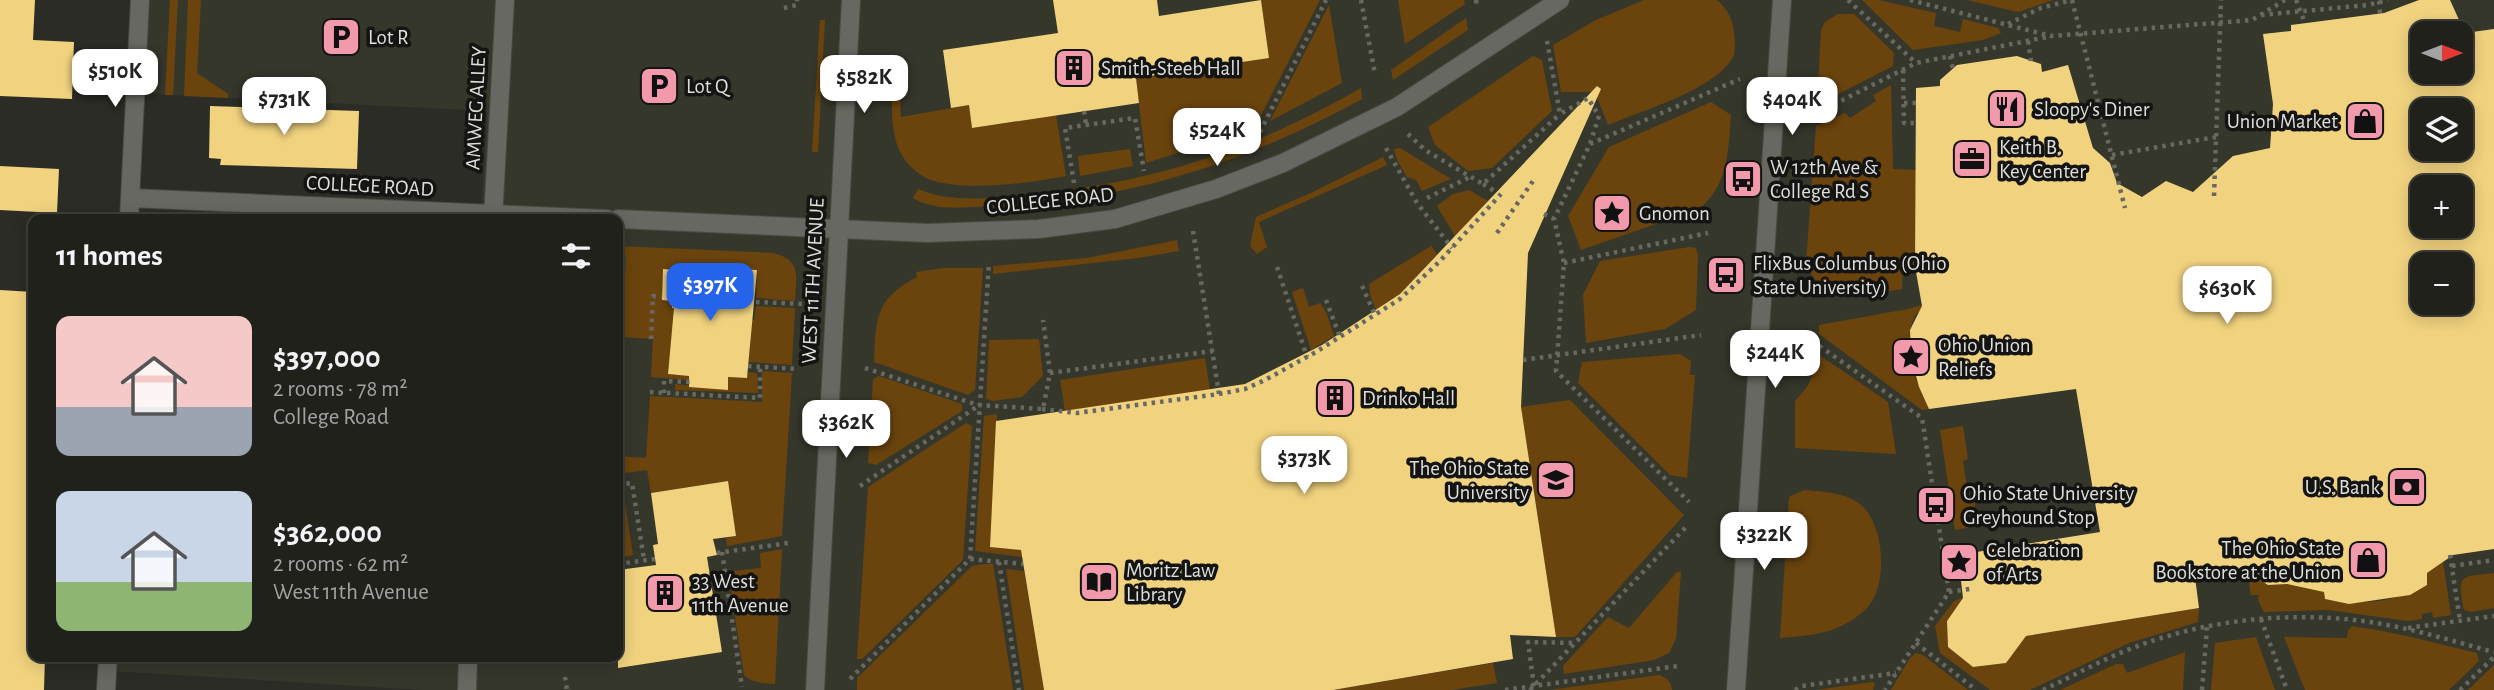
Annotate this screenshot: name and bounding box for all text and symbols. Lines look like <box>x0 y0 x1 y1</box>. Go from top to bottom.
parking icon: Lot R <box>320 16 362 58</box>
north arrow <box>2410 21 2473 84</box>
map controls <box>2410 21 2473 315</box>
place label: Lot R <box>368 27 409 48</box>
street label: AMWEG ALLEY <box>462 46 490 170</box>
building icon: Smith-Steeb Hall <box>1053 47 1095 89</box>
pin: $510K <box>66 50 164 109</box>
pin: $582K <box>815 55 913 115</box>
place label: Smith-Steeb Hall <box>1101 58 1241 79</box>
text: $510K <box>88 60 142 83</box>
parking icon: Lot Q <box>638 65 680 107</box>
text: $582K <box>836 66 892 89</box>
place label: Lot Q <box>686 76 731 97</box>
pin: $731K <box>235 78 333 137</box>
pin: $404K <box>1743 78 1841 137</box>
text: $731K <box>258 88 310 111</box>
text: $404K <box>1763 88 1821 111</box>
restaurant icon: Sloopy's Diner <box>1986 88 2028 130</box>
button: layers <box>2410 98 2473 161</box>
place label: Sloopy's Diner <box>2034 99 2150 120</box>
shop icon: Union Market <box>2344 100 2386 142</box>
pin: $524K <box>1168 108 1266 168</box>
place label: Union Market <box>2227 111 2338 132</box>
text: $524K <box>1189 119 1245 142</box>
place label: Keith B. Key Center <box>1999 137 2086 182</box>
office icon: Keith B. Key Center <box>1951 138 1993 180</box>
place label: W 12th Ave & College Rd S <box>1770 157 1879 202</box>
bus stop icon: W 12th Ave & College Rd S <box>1722 158 1764 200</box>
street label: COLLEGE ROAD <box>306 172 434 200</box>
button: + <box>2410 175 2473 238</box>
street label: COLLEGE ROAD <box>985 184 1115 218</box>
place icon: Gnomon <box>1591 192 1633 234</box>
street label: WEST 11TH AVENUE <box>798 198 828 364</box>
place label: Gnomon <box>1639 203 1710 224</box>
icon: filters <box>557 237 595 275</box>
text: 11 homes <box>56 241 163 271</box>
button: − <box>2410 252 2473 315</box>
place label: FlixBus Columbus (Ohio State University) <box>1753 253 1946 298</box>
bus stop icon: FlixBus Columbus (Ohio State University) <box>1705 254 1747 296</box>
pin: $397K <box>661 264 759 323</box>
pin: $630K <box>2178 266 2276 326</box>
text: $397K <box>683 274 737 297</box>
text: $630K <box>2199 277 2255 300</box>
pin: $244K <box>1726 330 1824 390</box>
place label: Ohio Union Reliefs <box>1938 335 2031 380</box>
place icon: Ohio Union Reliefs <box>1890 336 1932 378</box>
text: $244K <box>1746 341 1804 364</box>
text: $397,000 <box>273 343 381 373</box>
icon: home <box>112 344 196 428</box>
building icon: Drinko Hall <box>1314 377 1356 419</box>
text: 2 rooms · 78 m² <box>273 378 408 401</box>
place label: Drinko Hall <box>1362 388 1455 409</box>
pin: $362K <box>797 400 895 460</box>
text: College Road <box>273 406 389 429</box>
text: $362K <box>818 411 874 434</box>
pin: $373K <box>1255 436 1353 496</box>
text: $373K <box>1277 447 1331 470</box>
place label: The Ohio State University <box>1409 458 1529 503</box>
school or university icon: The Ohio State University <box>1535 459 1577 501</box>
bank icon: U.S. Bank <box>2386 466 2428 508</box>
place label: U.S. Bank <box>2305 477 2380 498</box>
place label: Ohio State University Greyhound Stop <box>1963 483 2134 528</box>
bus stop icon: Ohio State University Greyhound Stop <box>1915 484 1957 526</box>
pin: $322K <box>1715 512 1813 572</box>
text: $362,000 <box>273 518 382 548</box>
icon: home <box>112 519 196 603</box>
text: $322K <box>1736 523 1792 546</box>
place label: The Ohio State Bookstore at the Union <box>2155 538 2341 583</box>
shop icon: The Ohio State Bookstore at the Union <box>2347 539 2389 581</box>
place label: Celebration of Arts <box>1986 540 2081 585</box>
place icon: Celebration of Arts <box>1938 541 1980 583</box>
text: 2 rooms · 62 m² <box>273 553 408 576</box>
place label: Moritz Law Library <box>1126 560 1215 605</box>
library icon: Moritz Law Library <box>1078 561 1120 603</box>
place label: 33 West 11th Avenue <box>692 571 789 616</box>
building icon: 33 West 11th Avenue <box>644 572 686 614</box>
text: West 11th Avenue <box>273 581 429 604</box>

